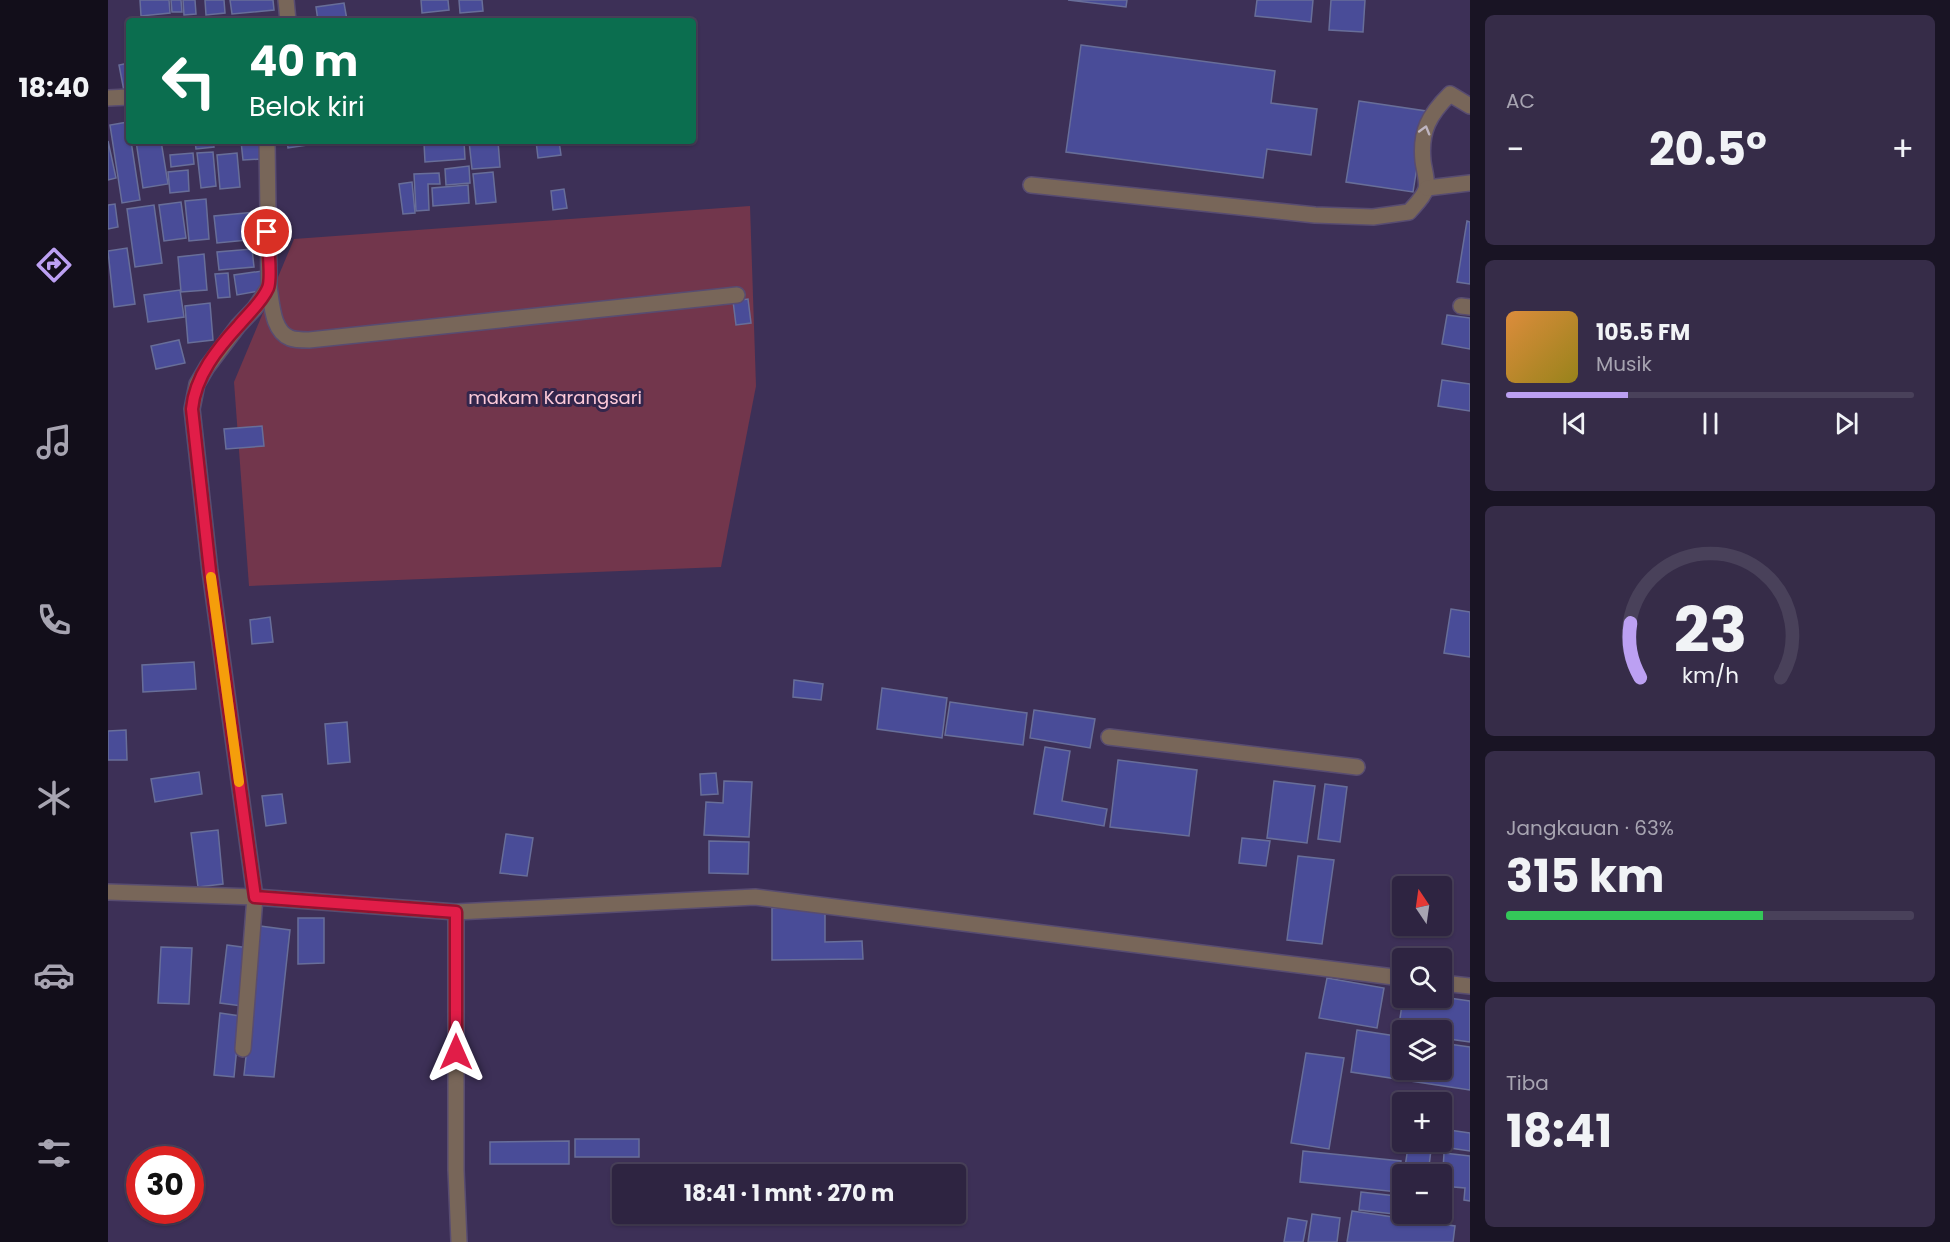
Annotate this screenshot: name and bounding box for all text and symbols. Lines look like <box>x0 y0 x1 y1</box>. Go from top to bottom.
text: 40 m <box>249 32 358 91</box>
icon: left <box>150 42 228 120</box>
text: 18:40 <box>18 69 90 106</box>
text: AC <box>1506 87 1535 115</box>
text: Belok kiri <box>249 88 365 125</box>
text: 20.5° <box>1649 118 1767 181</box>
one-way arrow <box>1418 125 1431 135</box>
text: − <box>1506 126 1524 173</box>
text: + <box>1891 126 1914 173</box>
pin <box>241 206 292 257</box>
icon: arrive <box>250 215 283 248</box>
icon: directions <box>33 244 75 286</box>
text: 105.5 FM <box>1596 317 1690 348</box>
text: Musik <box>1596 350 1652 378</box>
park label: makam Karangsari <box>468 385 642 410</box>
icon: previous <box>1558 407 1591 440</box>
icon: pause <box>1694 407 1727 440</box>
icon: next <box>1830 407 1863 440</box>
icon: music <box>33 421 75 463</box>
text: 23 <box>1673 586 1747 674</box>
icon: phone <box>33 599 75 641</box>
text: km/h <box>1681 660 1739 691</box>
icon: climate <box>33 777 75 819</box>
text: Jangkauan · 63% <box>1506 814 1674 842</box>
text: 315 km <box>1506 845 1664 908</box>
north arrow <box>1392 876 1452 936</box>
map controls <box>1392 876 1452 1224</box>
button: search <box>1392 948 1452 1008</box>
icon: car <box>33 954 75 996</box>
position arrow <box>424 1020 488 1084</box>
button: layers <box>1392 1020 1452 1080</box>
text: Tiba <box>1506 1069 1549 1097</box>
button: + <box>1392 1092 1452 1152</box>
text: 18:41 <box>1506 1100 1612 1163</box>
icon: filters <box>33 1132 75 1174</box>
speed limit sign: 30 <box>126 1146 204 1224</box>
button: − <box>1392 1164 1452 1224</box>
text: 18:41 · 1 mnt · 270 m <box>684 1178 894 1209</box>

